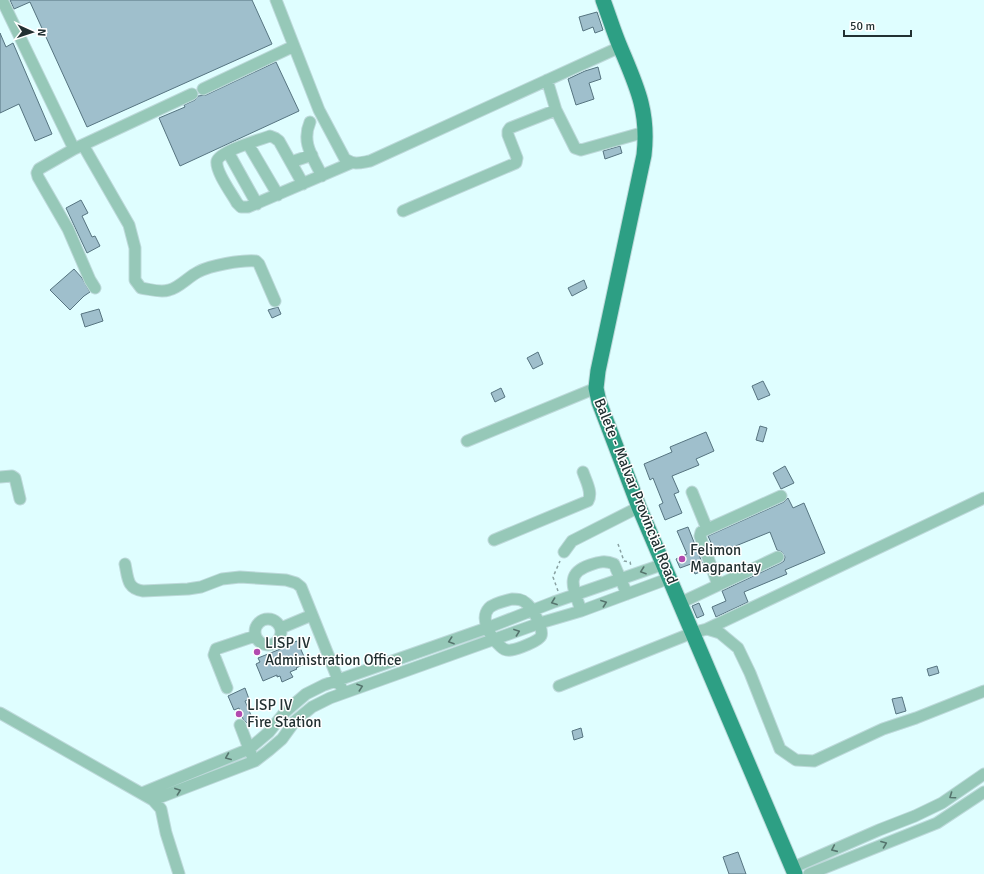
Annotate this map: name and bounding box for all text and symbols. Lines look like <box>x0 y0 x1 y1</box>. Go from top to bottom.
north arrow <box>12 12 52 52</box>
scale bar <box>844 12 911 38</box>
text: 50 m <box>850 19 875 34</box>
text: N <box>35 28 48 37</box>
street label: Balete - Malvar Provincial Road <box>590 395 682 587</box>
place label: Felimon Magpantay <box>690 541 761 576</box>
marker: Felimon Magpantay <box>677 554 687 564</box>
one-way arrow <box>639 567 646 575</box>
one-way arrow <box>550 598 557 606</box>
one-way arrow <box>600 599 607 607</box>
one-way arrow <box>514 628 521 636</box>
place label: LISP IV Administration Office <box>265 634 401 669</box>
one-way arrow <box>447 636 454 645</box>
marker: LISP IV Administration Office <box>252 647 262 657</box>
one-way arrow <box>357 684 364 692</box>
place label: LISP IV Fire Station <box>247 696 321 731</box>
marker: LISP IV Fire Station <box>234 709 244 719</box>
one-way arrow <box>225 752 232 760</box>
one-way arrow <box>174 787 181 796</box>
one-way arrow <box>949 791 956 799</box>
one-way arrow <box>880 841 887 849</box>
one-way arrow <box>831 845 838 853</box>

